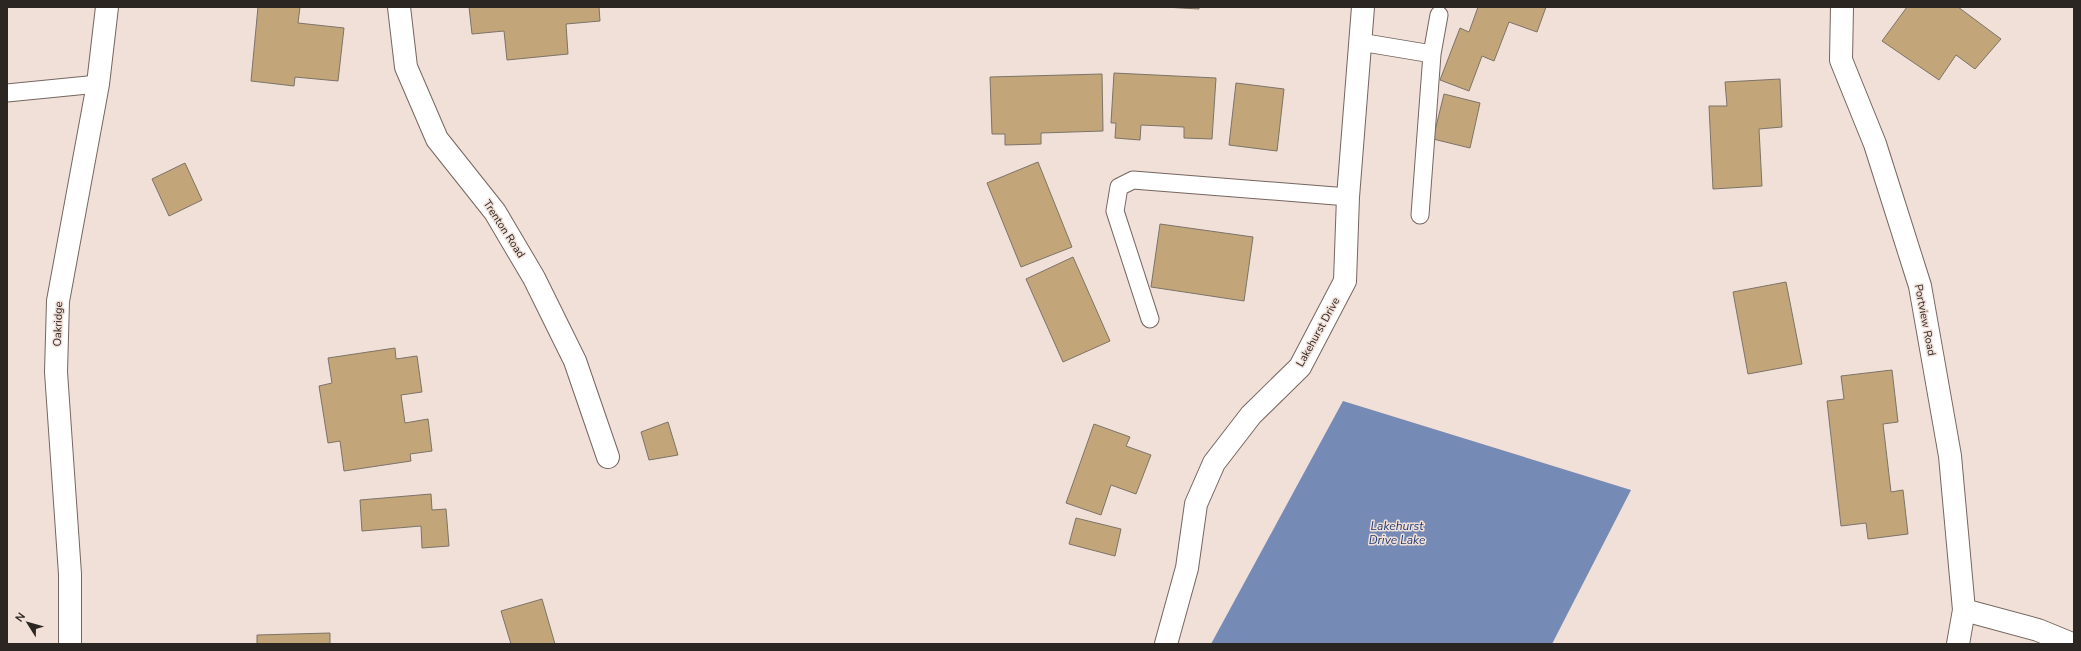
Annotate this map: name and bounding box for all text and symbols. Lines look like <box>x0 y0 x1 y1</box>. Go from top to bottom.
street label: Trenton Road <box>480 197 528 261</box>
street label: Portview Road <box>1911 283 1939 357</box>
street label: Lakehurst Drive <box>1293 294 1343 369</box>
street label: Oakridge <box>50 301 66 347</box>
water label: Lakehurst Drive Lake <box>1369 518 1426 548</box>
north arrow <box>8 603 48 643</box>
text: N <box>12 609 29 625</box>

